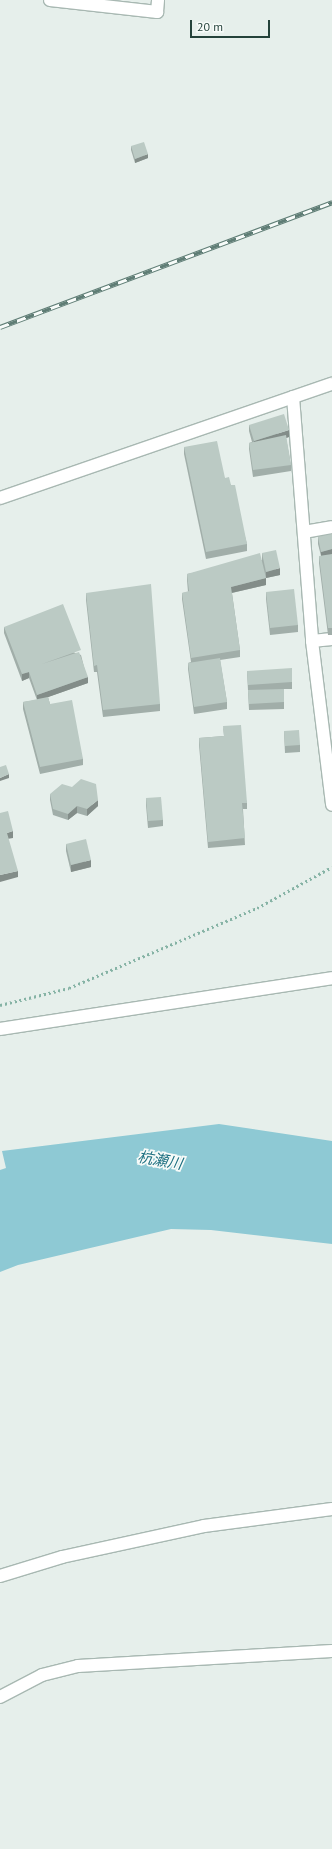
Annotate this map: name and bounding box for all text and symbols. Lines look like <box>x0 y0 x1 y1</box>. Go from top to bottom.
scale bar <box>192 12 272 38</box>
text: 20 m <box>197 19 223 34</box>
water label: 杭瀬川 <box>136 1147 184 1173</box>

